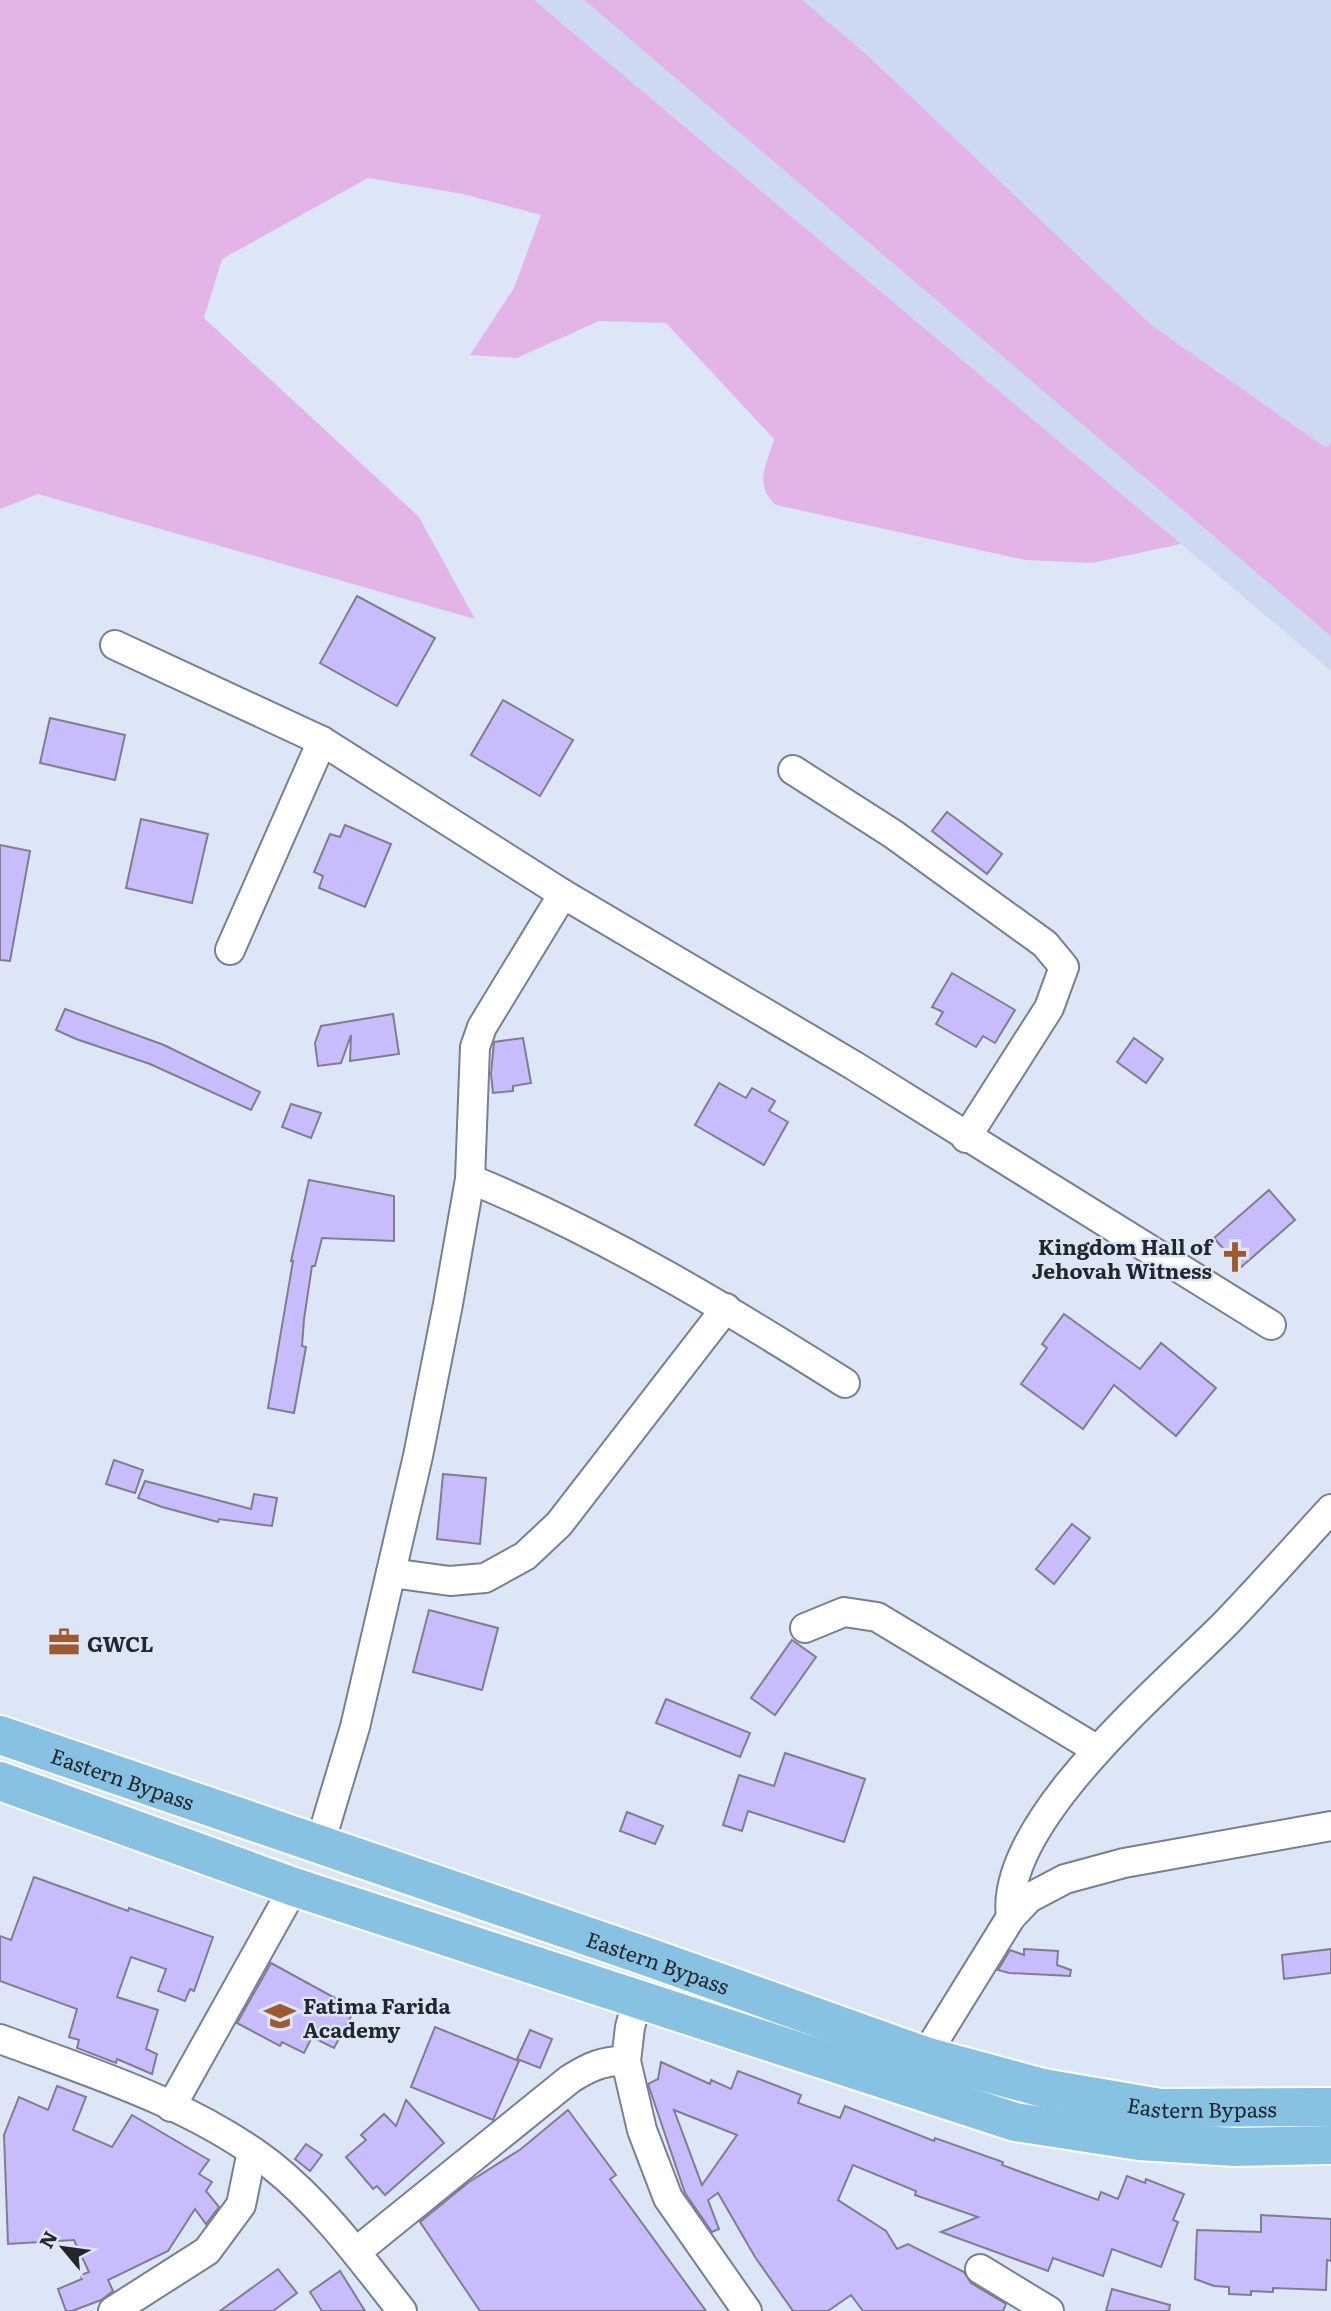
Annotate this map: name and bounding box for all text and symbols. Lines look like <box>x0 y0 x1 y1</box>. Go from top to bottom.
place label: Kingdom Hall of Jehovah Witness <box>1032 1230 1214 1285</box>
church icon: Kingdom Hall of Jehovah Witness <box>1218 1240 1252 1274</box>
office icon: GWCL <box>47 1625 81 1659</box>
place label: GWCL <box>87 1627 154 1658</box>
street label: Eastern Bypass <box>47 1738 199 1816</box>
street label: Eastern Bypass <box>583 1922 734 2000</box>
place label: Fatima Farida Academy <box>303 1989 451 2044</box>
school or university icon: Fatima Farida Academy <box>263 1999 297 2033</box>
street label: Eastern Bypass <box>1125 2087 1277 2123</box>
north arrow <box>28 2213 98 2283</box>
text: N <box>31 2225 63 2253</box>

